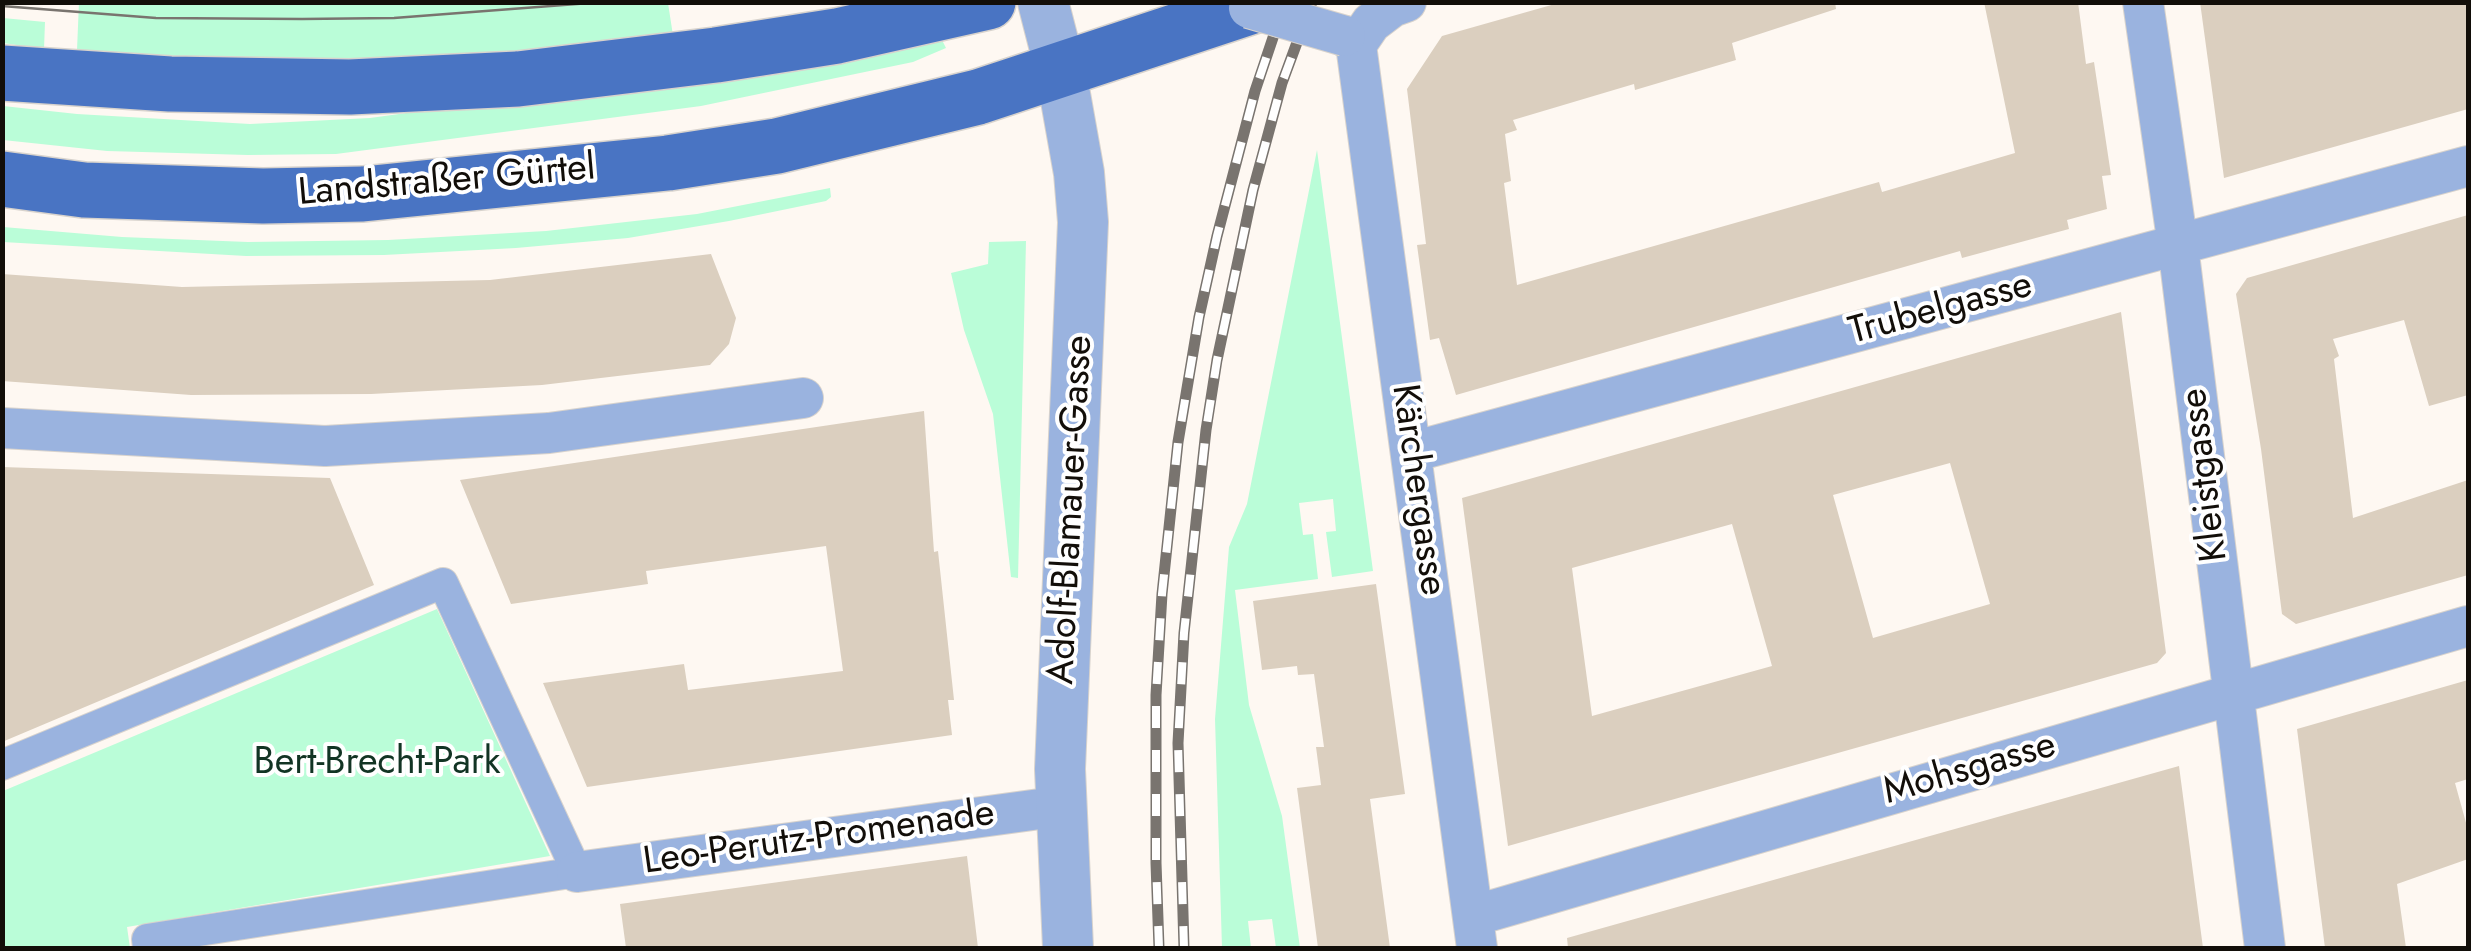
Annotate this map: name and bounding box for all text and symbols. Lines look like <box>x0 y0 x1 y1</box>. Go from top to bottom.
street label: Landstraßer Gürtel <box>297 146 597 218</box>
street label: Trubelgasse <box>1844 264 2038 356</box>
street label: Adolf-Blamauer-Gasse <box>1040 334 1104 686</box>
street label: Kärchergasse <box>1380 382 1454 598</box>
street label: Kleistgasse <box>2173 386 2239 564</box>
street label: Mohsgasse <box>1879 724 2061 816</box>
park label: Bert-Brecht-Park <box>253 741 501 787</box>
street label: Leo-Perutz-Promenade <box>640 792 998 886</box>

